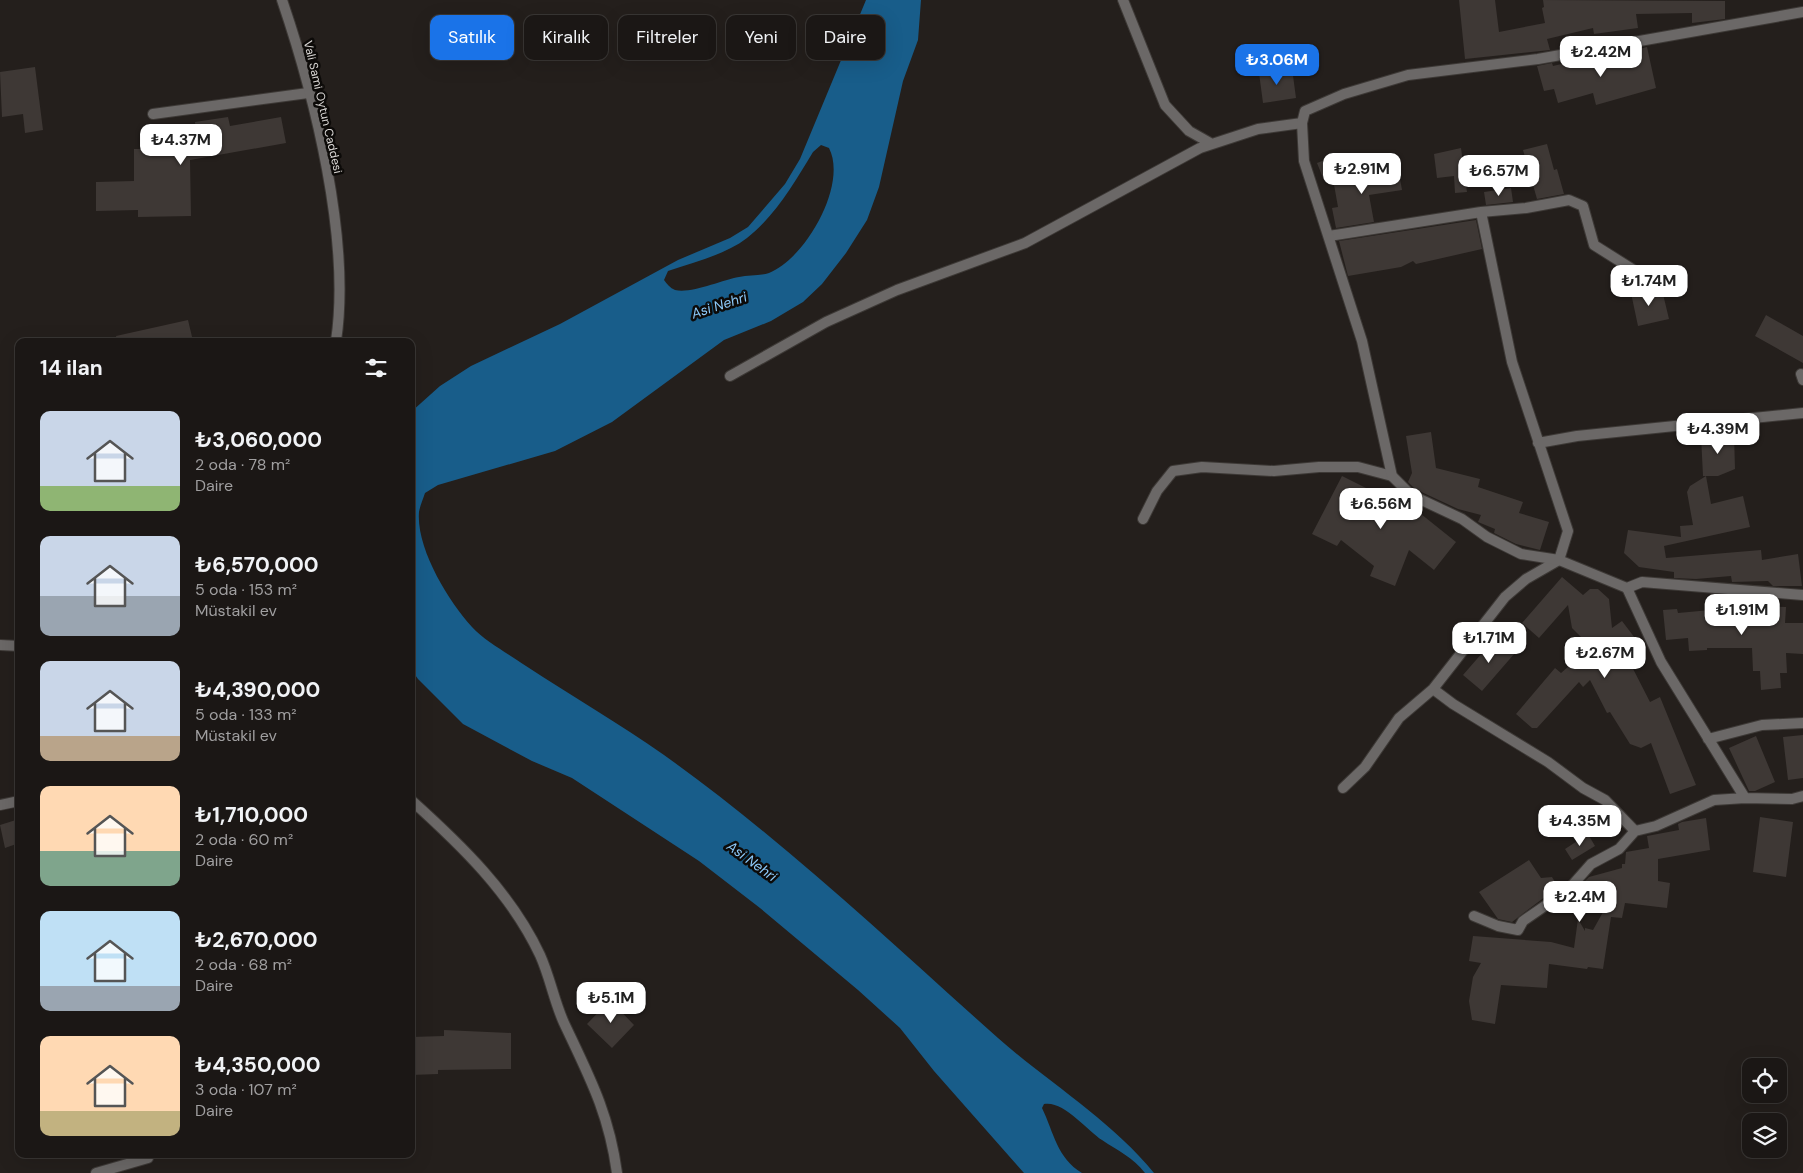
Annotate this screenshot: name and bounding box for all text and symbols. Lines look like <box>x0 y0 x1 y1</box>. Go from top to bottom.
chip: Satılık <box>430 15 514 60</box>
chip: Kiralık <box>524 15 608 60</box>
chip: Filtreler <box>618 15 716 60</box>
chip: Yeni <box>726 15 796 60</box>
chip: Daire <box>806 15 885 60</box>
pin: ₺2.42M <box>1560 36 1642 78</box>
street label: Vali Sami Oytun Caddesi <box>300 39 346 175</box>
text: ₺2.42M <box>1571 41 1631 62</box>
pin: ₺3.06M <box>1236 44 1318 86</box>
text: ₺3.06M <box>1246 49 1308 70</box>
pin: ₺4.37M <box>140 124 222 166</box>
text: ₺4.37M <box>151 129 211 150</box>
pin: ₺2.91M <box>1321 152 1403 195</box>
pin: ₺6.57M <box>1458 154 1540 197</box>
text: ₺2.91M <box>1334 158 1390 179</box>
text: ₺6.57M <box>1469 160 1529 181</box>
pin: ₺1.74M <box>1608 264 1690 307</box>
text: ₺1.74M <box>1622 270 1676 291</box>
water label: Asi Nehri <box>688 287 750 323</box>
text: 14 ilan <box>40 354 103 382</box>
icon: filters <box>362 354 390 382</box>
pin: ₺4.39M <box>1677 412 1759 455</box>
text: ₺4.39M <box>1687 418 1749 439</box>
text: ₺3,060,000 <box>195 426 322 454</box>
icon: home <box>80 431 140 491</box>
text: 2 oda · 78 m² <box>195 454 290 475</box>
text: Daire <box>195 475 233 496</box>
pin: ₺6.56M <box>1340 488 1422 530</box>
text: ₺6.56M <box>1350 493 1412 514</box>
text: ₺6,570,000 <box>195 551 319 579</box>
icon: home <box>80 556 140 616</box>
text: 5 oda · 153 m² <box>195 579 297 600</box>
pin: ₺1.91M <box>1701 594 1783 636</box>
text: ₺1.91M <box>1716 599 1768 620</box>
text: Müstakil ev <box>195 600 277 621</box>
pin: ₺1.71M <box>1448 622 1530 664</box>
text: ₺1.71M <box>1463 627 1515 648</box>
pin: ₺2.67M <box>1564 636 1646 679</box>
text: ₺2.67M <box>1576 642 1634 663</box>
text: ₺4,390,000 <box>195 676 320 704</box>
icon: home <box>80 681 140 741</box>
text: 5 oda · 133 m² <box>195 704 297 725</box>
text: Müstakil ev <box>195 725 277 746</box>
text: ₺1,710,000 <box>195 801 308 829</box>
pin: ₺4.35M <box>1539 804 1621 847</box>
icon: home <box>80 806 140 866</box>
text: ₺4.35M <box>1549 810 1611 831</box>
text: 2 oda · 60 m² <box>195 829 293 850</box>
water label: Asi Nehri <box>723 836 781 886</box>
text: Daire <box>195 850 233 871</box>
pin: ₺2.4M <box>1545 880 1615 923</box>
text: ₺2.4M <box>1554 886 1606 907</box>
text: ₺2,670,000 <box>195 926 318 954</box>
icon: home <box>80 931 140 991</box>
text: 2 oda · 68 m² <box>195 954 292 975</box>
text: Daire <box>195 975 233 996</box>
pin: ₺5.1M <box>576 982 646 1024</box>
text: ₺5.1M <box>588 987 634 1008</box>
text: ₺4,350,000 <box>195 1051 321 1079</box>
icon: home <box>80 1056 140 1116</box>
map controls <box>1742 1058 1787 1158</box>
button: locate <box>1742 1058 1787 1103</box>
text: 3 oda · 107 m² <box>195 1079 297 1100</box>
text: Daire <box>195 1100 233 1121</box>
button: layers <box>1742 1113 1787 1158</box>

